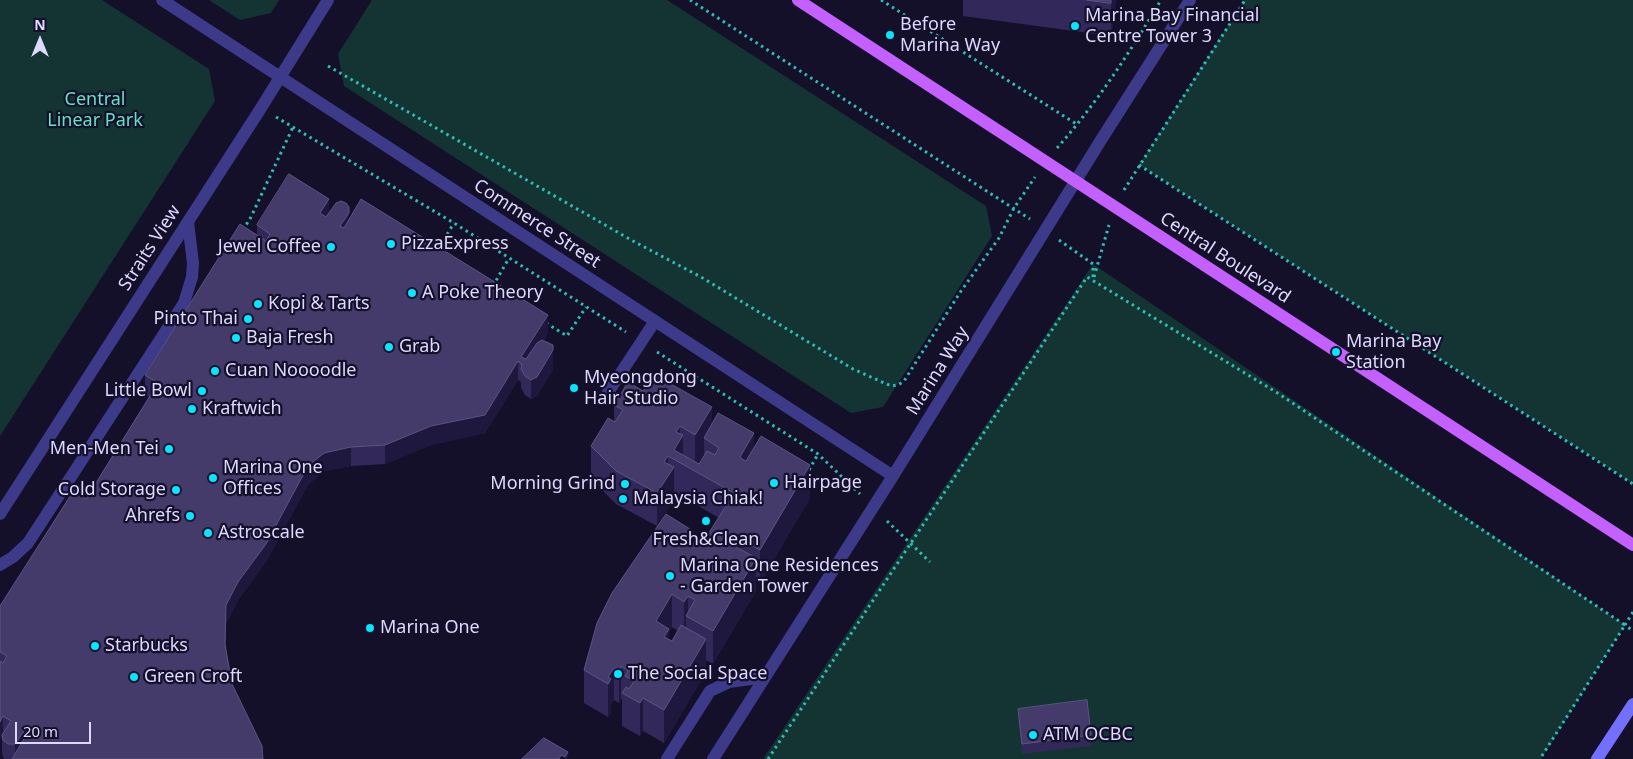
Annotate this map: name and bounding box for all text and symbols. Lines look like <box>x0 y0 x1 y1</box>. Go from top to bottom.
place label: Marina Bay Financial Centre Tower 3 <box>1085 5 1259 48</box>
place label: Before Marina Way <box>900 14 1000 56</box>
north arrow <box>15 15 65 65</box>
text: N <box>34 15 46 34</box>
marker: Marina Bay Financial Centre Tower 3 <box>1069 20 1081 32</box>
marker: Before Marina Way <box>884 29 896 41</box>
park label: Central Linear Park <box>47 89 143 132</box>
street label: Commerce Street <box>470 175 604 273</box>
street label: Straits View <box>114 201 186 295</box>
street label: Central Boulevard <box>1156 208 1294 308</box>
place label: PizzaExpress <box>401 233 509 255</box>
place label: Jewel Coffee <box>218 236 321 258</box>
marker: PizzaExpress <box>385 238 397 250</box>
marker: Jewel Coffee <box>325 241 337 253</box>
place label: A Poke Theory <box>422 282 543 304</box>
marker: A Poke Theory <box>406 287 418 299</box>
place label: Kopi & Tarts <box>268 293 370 315</box>
marker: Kopi & Tarts <box>252 298 264 310</box>
place label: Pinto Thai <box>153 308 238 330</box>
marker: Pinto Thai <box>242 313 254 325</box>
street label: Marina Way <box>902 323 974 419</box>
place label: Baja Fresh <box>246 327 334 349</box>
place label: Marina Bay Station <box>1346 331 1441 374</box>
marker: Baja Fresh <box>230 332 242 344</box>
place label: Grab <box>399 336 440 358</box>
marker: Grab <box>383 341 395 353</box>
marker: Marina Bay Station <box>1330 346 1342 358</box>
place label: Cuan Noooodle <box>225 360 357 382</box>
marker: Cuan Noooodle <box>209 365 221 377</box>
place label: Myeongdong Hair Studio <box>584 367 697 409</box>
place label: Little Bowl <box>104 380 192 402</box>
marker: Myeongdong Hair Studio <box>568 382 580 394</box>
marker: Little Bowl <box>196 385 208 397</box>
place label: Kraftwich <box>202 398 282 420</box>
marker: Kraftwich <box>186 403 198 415</box>
place label: Men-Men Tei <box>50 438 159 460</box>
marker: Men-Men Tei <box>163 443 175 455</box>
place label: Marina One Offices <box>223 457 323 499</box>
marker: Marina One Offices <box>207 472 219 484</box>
place label: Hairpage <box>784 472 862 494</box>
place label: Morning Grind <box>490 473 615 495</box>
marker: Hairpage <box>768 477 780 489</box>
marker: Morning Grind <box>619 478 631 490</box>
place label: Cold Storage <box>58 479 166 501</box>
marker: Cold Storage <box>170 484 182 496</box>
place label: Malaysia Chiak! <box>633 488 763 510</box>
marker: Malaysia Chiak! <box>617 493 629 505</box>
place label: Ahrefs <box>125 505 180 527</box>
marker: Ahrefs <box>184 510 196 522</box>
marker: Fresh&Clean <box>700 515 712 527</box>
place label: Astroscale <box>218 522 305 544</box>
marker: Astroscale <box>202 527 214 539</box>
place label: Fresh&Clean <box>653 529 759 551</box>
place label: Marina One Residences - Garden Tower <box>680 555 879 598</box>
marker: Marina One Residences - Garden Tower <box>664 570 676 582</box>
place label: Marina One <box>380 617 480 639</box>
marker: Marina One <box>364 622 376 634</box>
place label: Starbucks <box>105 635 188 657</box>
marker: Starbucks <box>89 640 101 652</box>
place label: The Social Space <box>628 663 767 685</box>
place label: Green Croft <box>144 666 242 688</box>
marker: The Social Space <box>612 668 624 680</box>
marker: Green Croft <box>128 671 140 683</box>
scale bar <box>18 712 94 744</box>
text: 20 m <box>23 721 58 741</box>
place label: ATM OCBC <box>1043 724 1133 746</box>
marker: ATM OCBC <box>1027 729 1039 741</box>

